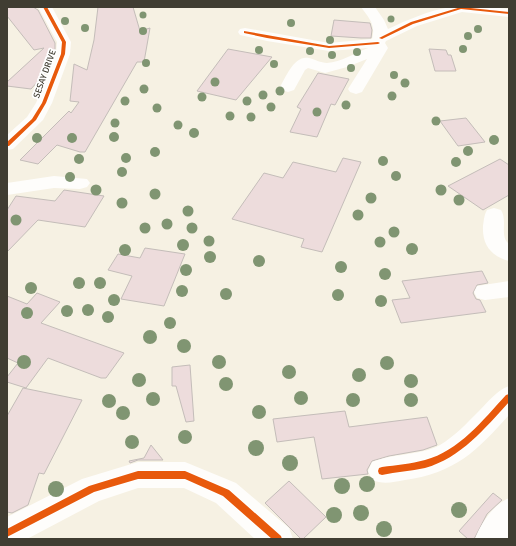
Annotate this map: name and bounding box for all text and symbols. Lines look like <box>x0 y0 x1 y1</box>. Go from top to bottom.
street label: SESAY DRIVE <box>31 48 59 100</box>

